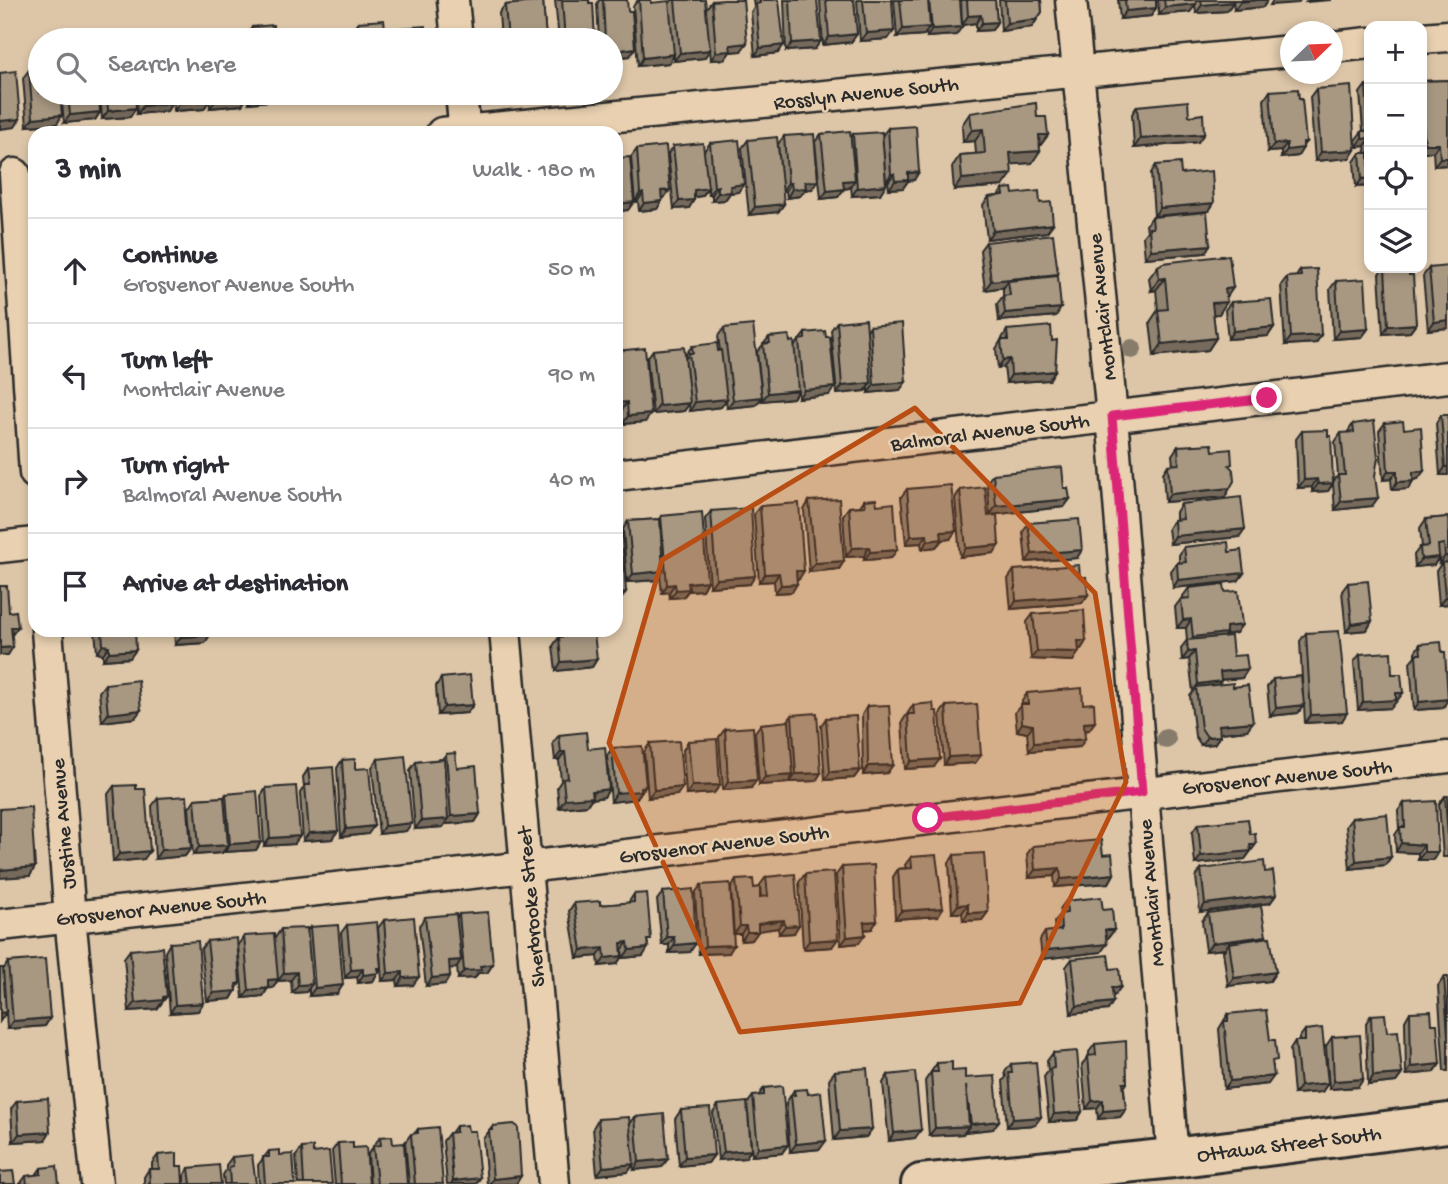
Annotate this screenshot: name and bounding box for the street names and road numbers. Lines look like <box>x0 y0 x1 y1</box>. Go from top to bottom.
street label: Rosslyn Avenue South <box>773 73 960 118</box>
street label: Montclair Avenue <box>1084 231 1125 381</box>
street label: Balmoral Avenue South <box>889 410 1091 459</box>
street label: Justine Avenue <box>47 756 84 890</box>
street label: Grosvenor Avenue South <box>1181 756 1394 803</box>
street label: Montclair Avenue <box>1135 817 1172 967</box>
street label: Grosvenor Avenue South <box>618 821 831 872</box>
street label: Sherbrooke Street <box>514 823 553 988</box>
street label: Grosvenor Avenue South <box>55 887 268 934</box>
street label: Ottawa Street South <box>1196 1123 1383 1170</box>

